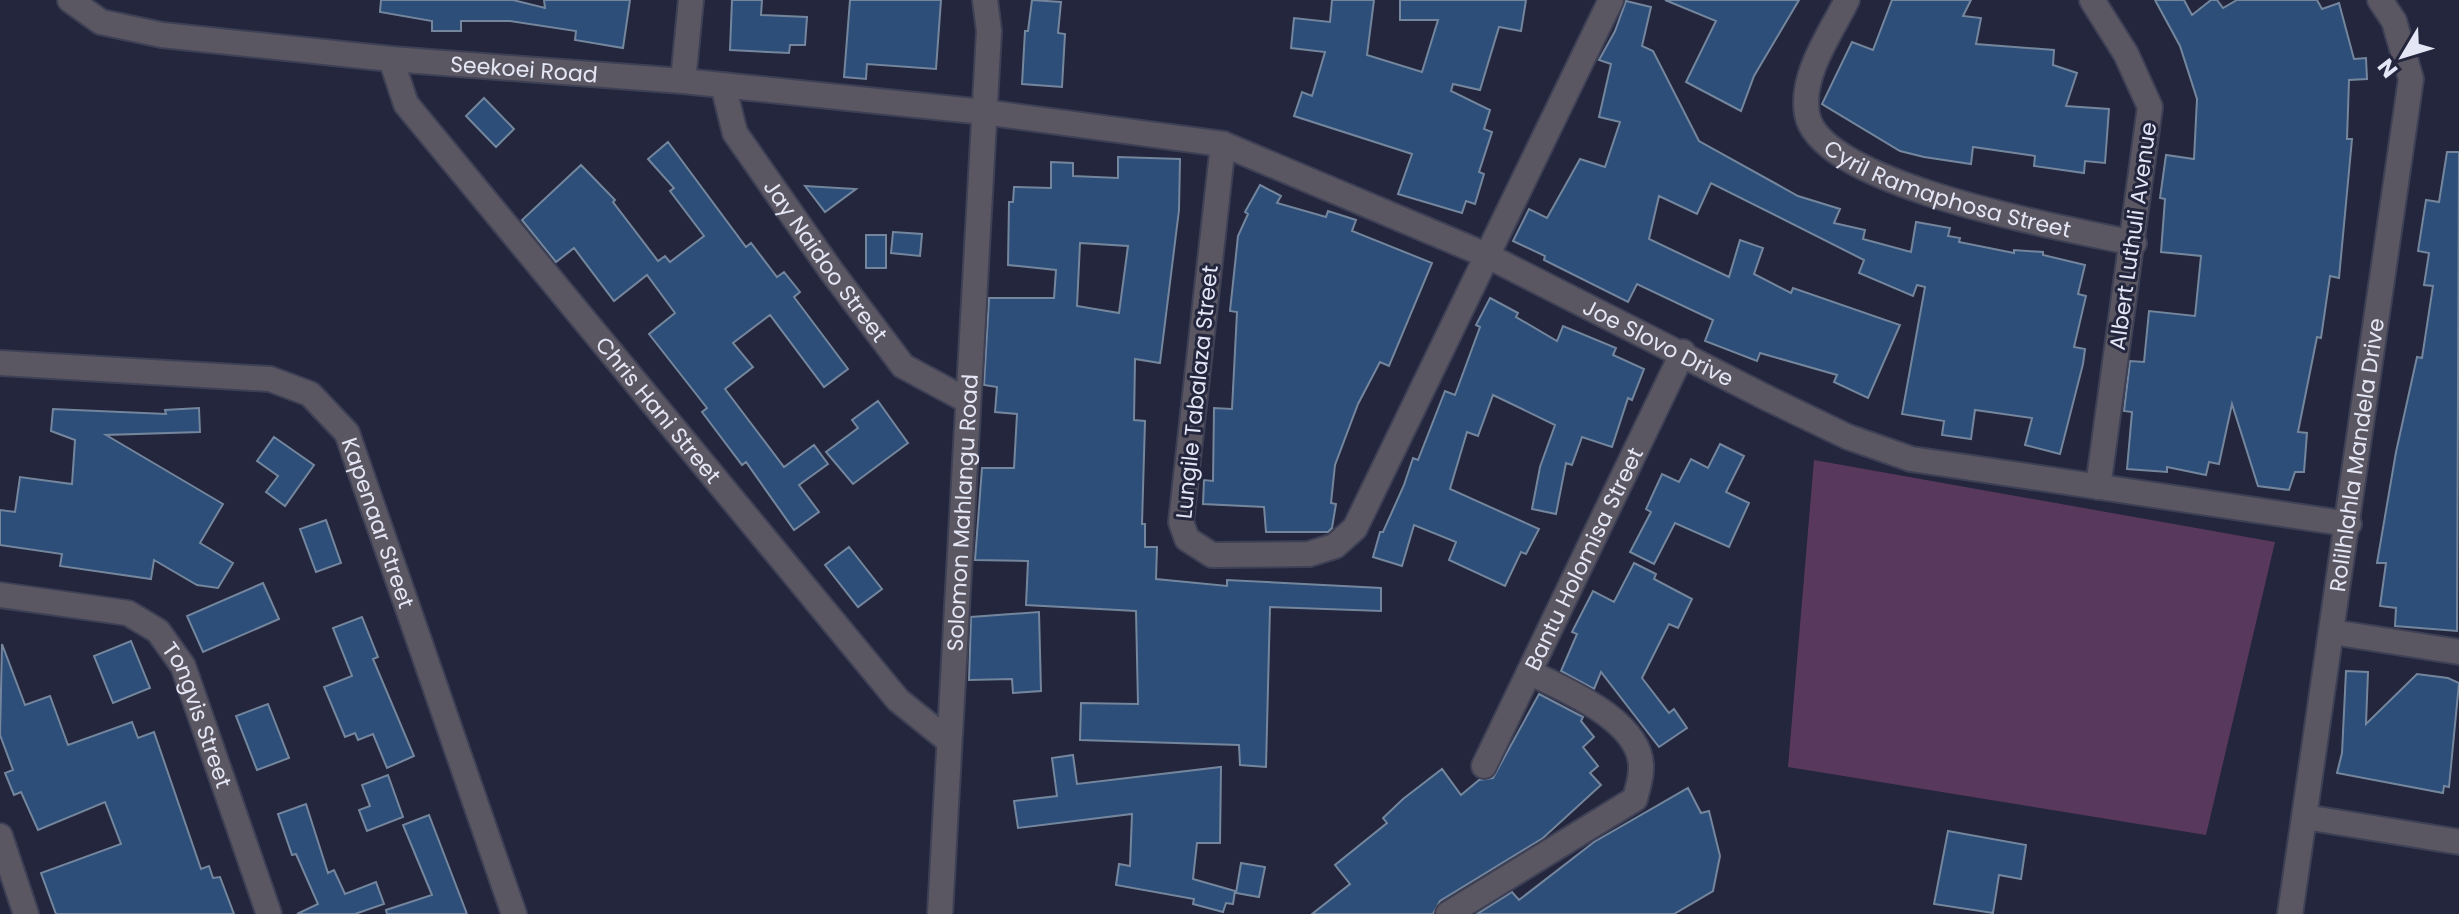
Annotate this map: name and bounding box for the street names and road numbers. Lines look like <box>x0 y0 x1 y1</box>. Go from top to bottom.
street label: Seekoei Road <box>449 48 599 90</box>
street label: Albert Luthuli Avenue <box>2102 120 2164 352</box>
street label: Cyril Ramaphosa Street <box>1818 132 2074 245</box>
street label: Jay Naidoo Street <box>756 173 895 348</box>
street label: Lungile Tabalaza Street <box>1168 264 1226 520</box>
street label: Joe Slovo Drive <box>1578 291 1739 394</box>
street label: Rolilhlahla Mandela Drive <box>2321 316 2392 594</box>
street label: Chris Hani Street <box>589 330 728 490</box>
street label: Solomon Mahlangu Road <box>939 373 985 652</box>
street label: Kapenaar Street <box>334 433 422 612</box>
street label: Bantu Holomisa Street <box>1517 442 1650 675</box>
street label: Tongvis Street <box>155 635 240 792</box>

